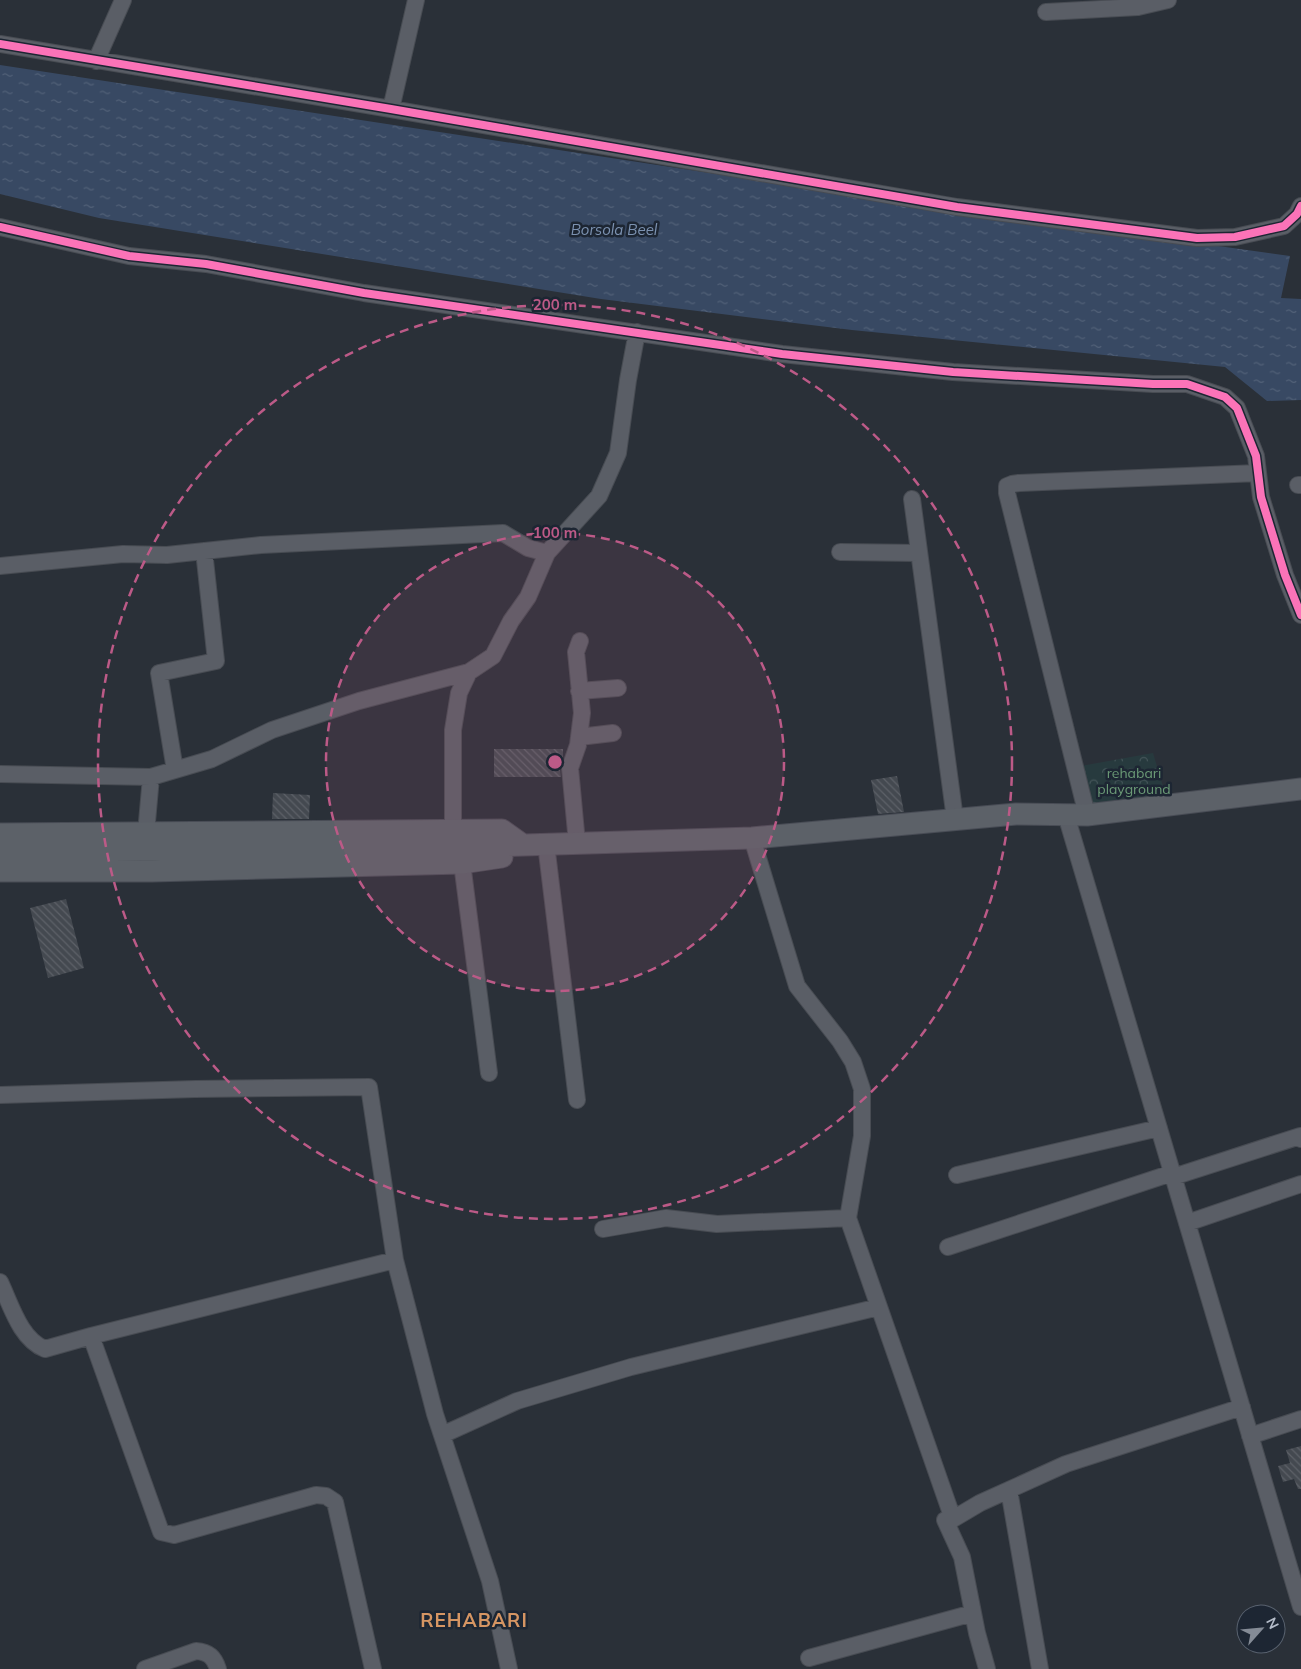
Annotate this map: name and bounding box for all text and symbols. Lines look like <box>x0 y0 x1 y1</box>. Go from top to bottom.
water label: Borsola Beel <box>571 220 658 239</box>
text: 200 m <box>533 295 577 314</box>
text: 100 m <box>533 523 577 542</box>
centre of rings <box>546 753 564 771</box>
park label: rehabari playground <box>1097 764 1171 798</box>
north arrow <box>1236 1604 1286 1654</box>
district label: REHABARI <box>420 1608 528 1632</box>
text: N <box>1262 1614 1283 1632</box>

